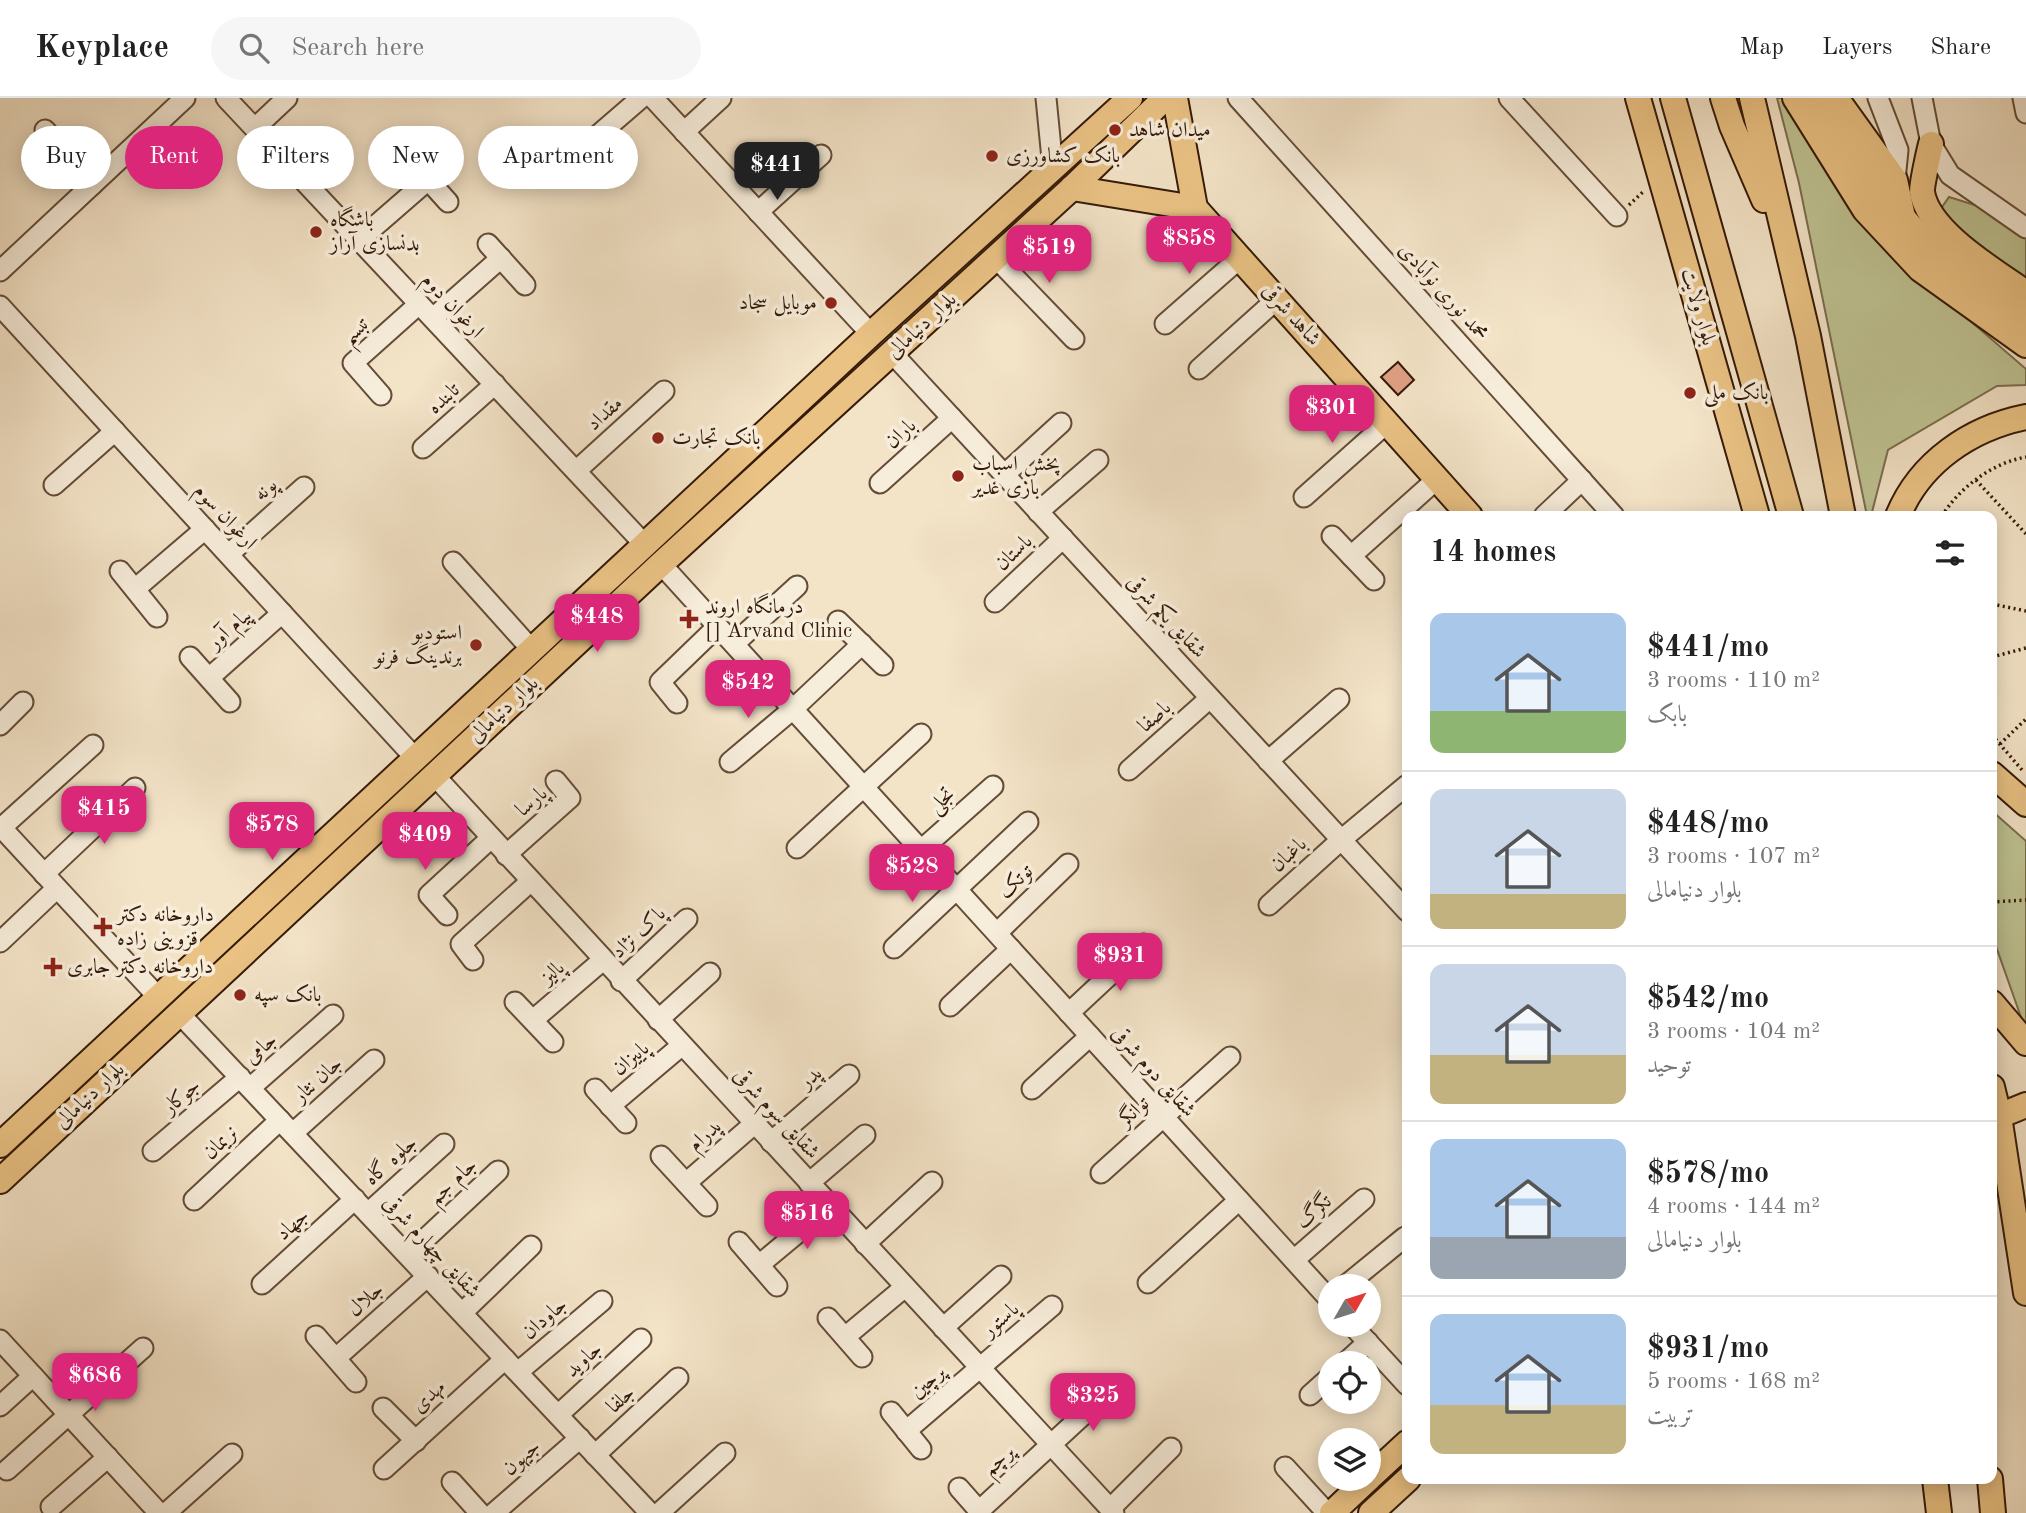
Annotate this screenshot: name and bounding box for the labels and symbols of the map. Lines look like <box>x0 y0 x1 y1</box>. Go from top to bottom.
place label: میدان شاهد <box>1129 120 1211 141</box>
marker: میدان شاهد <box>1107 122 1123 138</box>
pin: $441 <box>736 142 818 202</box>
place label: بانک کشاورزی <box>1006 144 1120 168</box>
marker: بانک کشاورزی <box>984 148 1000 164</box>
place label: باشگاه بدنسازی آراز <box>328 206 420 256</box>
pin: $858 <box>1148 216 1230 276</box>
marker: باشگاه بدنسازی آراز <box>308 224 324 240</box>
pin: $519 <box>1008 226 1090 285</box>
street label: محمد نوری نوآبادی <box>1393 237 1495 345</box>
street label: بلوار ولایت <box>1676 266 1719 348</box>
street label: ارغوان دوم <box>413 270 487 347</box>
street label: شاهد شرقی <box>1256 279 1325 352</box>
street label: بلوار دنیامالی <box>883 289 961 364</box>
place label: موبایل سجاد <box>739 293 817 317</box>
marker: موبایل سجاد <box>823 295 839 311</box>
street label: تبسم <box>338 313 380 355</box>
street label: تابنده <box>424 379 465 419</box>
place label: بانک ملی <box>1704 381 1769 408</box>
marker: بانک ملی <box>1682 385 1698 401</box>
pin: $301 <box>1291 386 1373 445</box>
street label: مقداد <box>583 393 627 435</box>
street label: باران <box>881 415 921 454</box>
place label: بانک تجارت <box>672 426 761 450</box>
marker: بانک تجارت <box>650 430 666 446</box>
place label: پخش اسباب بازی غدیر <box>970 454 1061 500</box>
marker: پخش اسباب بازی غدیر <box>950 468 966 484</box>
street label: پونه <box>250 474 284 508</box>
street label: ارغوان سوم <box>185 480 260 558</box>
street label: باستان <box>991 531 1037 576</box>
street label: شقایق یکم شرقی <box>1116 570 1211 668</box>
place label: درمانگاه اروند [] Arvand Clinic <box>705 593 852 642</box>
pin: $448 <box>556 594 638 654</box>
street label: پیام آور <box>200 601 260 660</box>
marker: درمانگاه اروند [] Arvand Clinic <box>679 609 699 629</box>
place label: استودیو برندینگ فرنو <box>372 623 462 669</box>
marker: استودیو برندینگ فرنو <box>468 637 484 653</box>
pin: $542 <box>707 660 789 720</box>
street label: بلوار دنیامالی <box>465 673 543 748</box>
street label: باصفا <box>1135 697 1176 738</box>
street label: پارسا <box>512 782 554 823</box>
street label: تجلی <box>924 783 962 821</box>
pin: $415 <box>63 786 145 846</box>
pin: $578 <box>231 802 313 862</box>
pin: $409 <box>384 812 466 872</box>
street label: باغبان <box>1267 834 1312 877</box>
pin: $528 <box>871 844 953 904</box>
street label: توتک <box>993 859 1039 904</box>
street label: پاک نژاد <box>607 902 673 965</box>
place label: داروخانه دکتر قزوینی زاده <box>115 905 214 952</box>
marker: داروخانه دکتر قزوینی زاده <box>95 919 111 935</box>
pin: $931 <box>1079 934 1161 993</box>
place label: داروخانه دکتر جابری <box>67 957 213 978</box>
street label: پالیز <box>536 957 572 992</box>
marker: داروخانه دکتر جابری <box>45 959 61 975</box>
place label: بانک سپه <box>254 983 321 1008</box>
marker: بانک سپه <box>232 987 248 1003</box>
street label: شقایق دوم شرقی <box>1102 1022 1200 1126</box>
street label: جامی <box>241 1029 281 1069</box>
street label: پاییزان <box>609 1037 656 1082</box>
street label: جان نثار <box>288 1053 347 1109</box>
street label: بلوار دنیامالی <box>51 1059 129 1134</box>
street label: پدر <box>794 1063 828 1097</box>
street label: شقایق سوم شرقی <box>724 1064 824 1168</box>
street label: جوکار <box>157 1074 206 1121</box>
street label: توانگر <box>1110 1089 1155 1133</box>
street label: پدرام <box>685 1116 729 1160</box>
street label: نریمان <box>200 1122 243 1165</box>
street label: جلوه گاه <box>358 1129 422 1190</box>
street label: جام جم <box>425 1155 487 1215</box>
street label: تگرگ <box>1289 1187 1337 1234</box>
street label: شقایق چهارم شرقی <box>374 1191 484 1306</box>
pin: $516 <box>766 1192 848 1251</box>
street label: جهاد <box>273 1205 313 1245</box>
north arrow <box>1318 1274 1381 1337</box>
street label: جلال <box>344 1279 388 1321</box>
street label: جاودان <box>519 1294 571 1344</box>
street label: پاستور <box>977 1298 1026 1345</box>
street label: جاوید <box>562 1338 607 1382</box>
pin: $686 <box>54 1354 136 1413</box>
street label: پرچین <box>906 1360 953 1404</box>
pin: $325 <box>1052 1374 1134 1433</box>
street label: مهدی <box>408 1377 451 1419</box>
street label: جلفا <box>603 1382 639 1418</box>
street label: جیهون <box>499 1436 546 1481</box>
street label: پرچم <box>979 1440 1026 1486</box>

